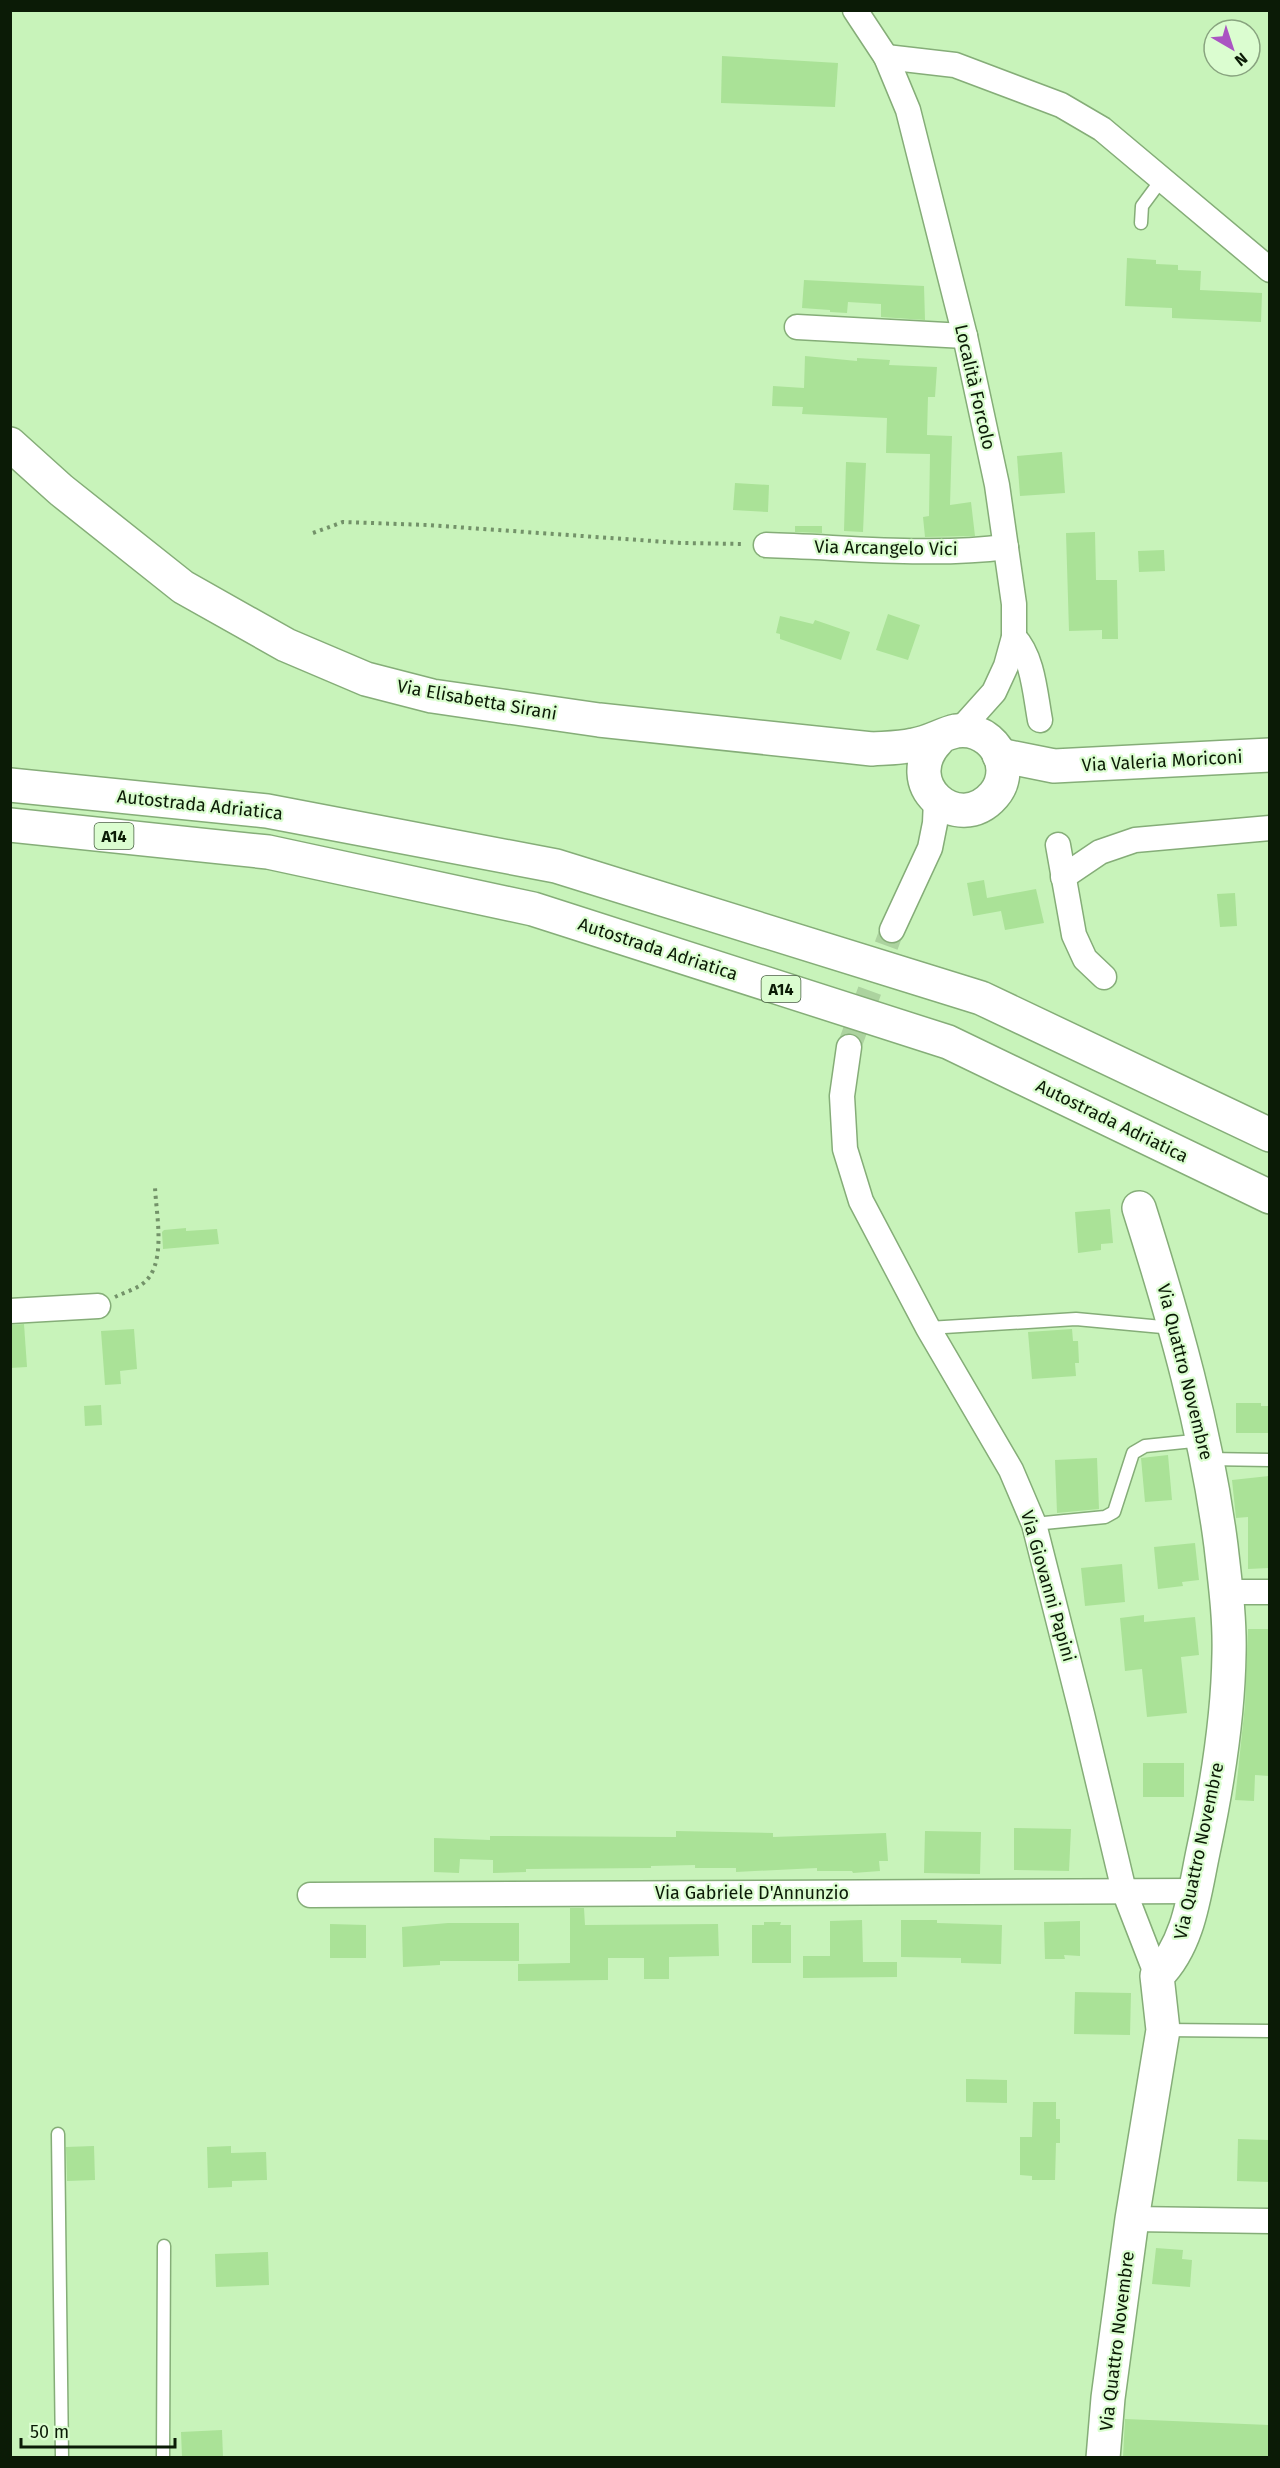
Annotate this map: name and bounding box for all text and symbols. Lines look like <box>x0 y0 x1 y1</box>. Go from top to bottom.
north arrow <box>1202 18 1262 78</box>
text: N <box>1231 49 1251 70</box>
street label: Località Forcolo <box>950 322 1000 452</box>
street label: Via Arcangelo Vici <box>814 536 958 560</box>
street label: Via Elisabetta Sirani <box>395 675 559 725</box>
street label: Via Valeria Moriconi <box>1081 746 1243 776</box>
street label: Autostrada Adriatica <box>116 785 284 825</box>
road number: A14 <box>94 823 134 849</box>
street label: Autostrada Adriatica <box>575 913 741 985</box>
road number: A14 <box>762 976 800 1002</box>
street label: Autostrada Adriatica <box>1032 1075 1192 1167</box>
street label: Via Quattro Novembre <box>1152 1282 1218 1462</box>
street label: Via Giovanni Papini <box>1016 1508 1080 1664</box>
street label: Via Quattro Novembre <box>1169 1760 1229 1942</box>
street label: Via Gabriele D'Annunzio <box>655 1882 849 1904</box>
street label: Via Quattro Novembre <box>1095 2250 1139 2432</box>
scale bar <box>21 2411 176 2449</box>
text: 50 m <box>30 2421 69 2443</box>

